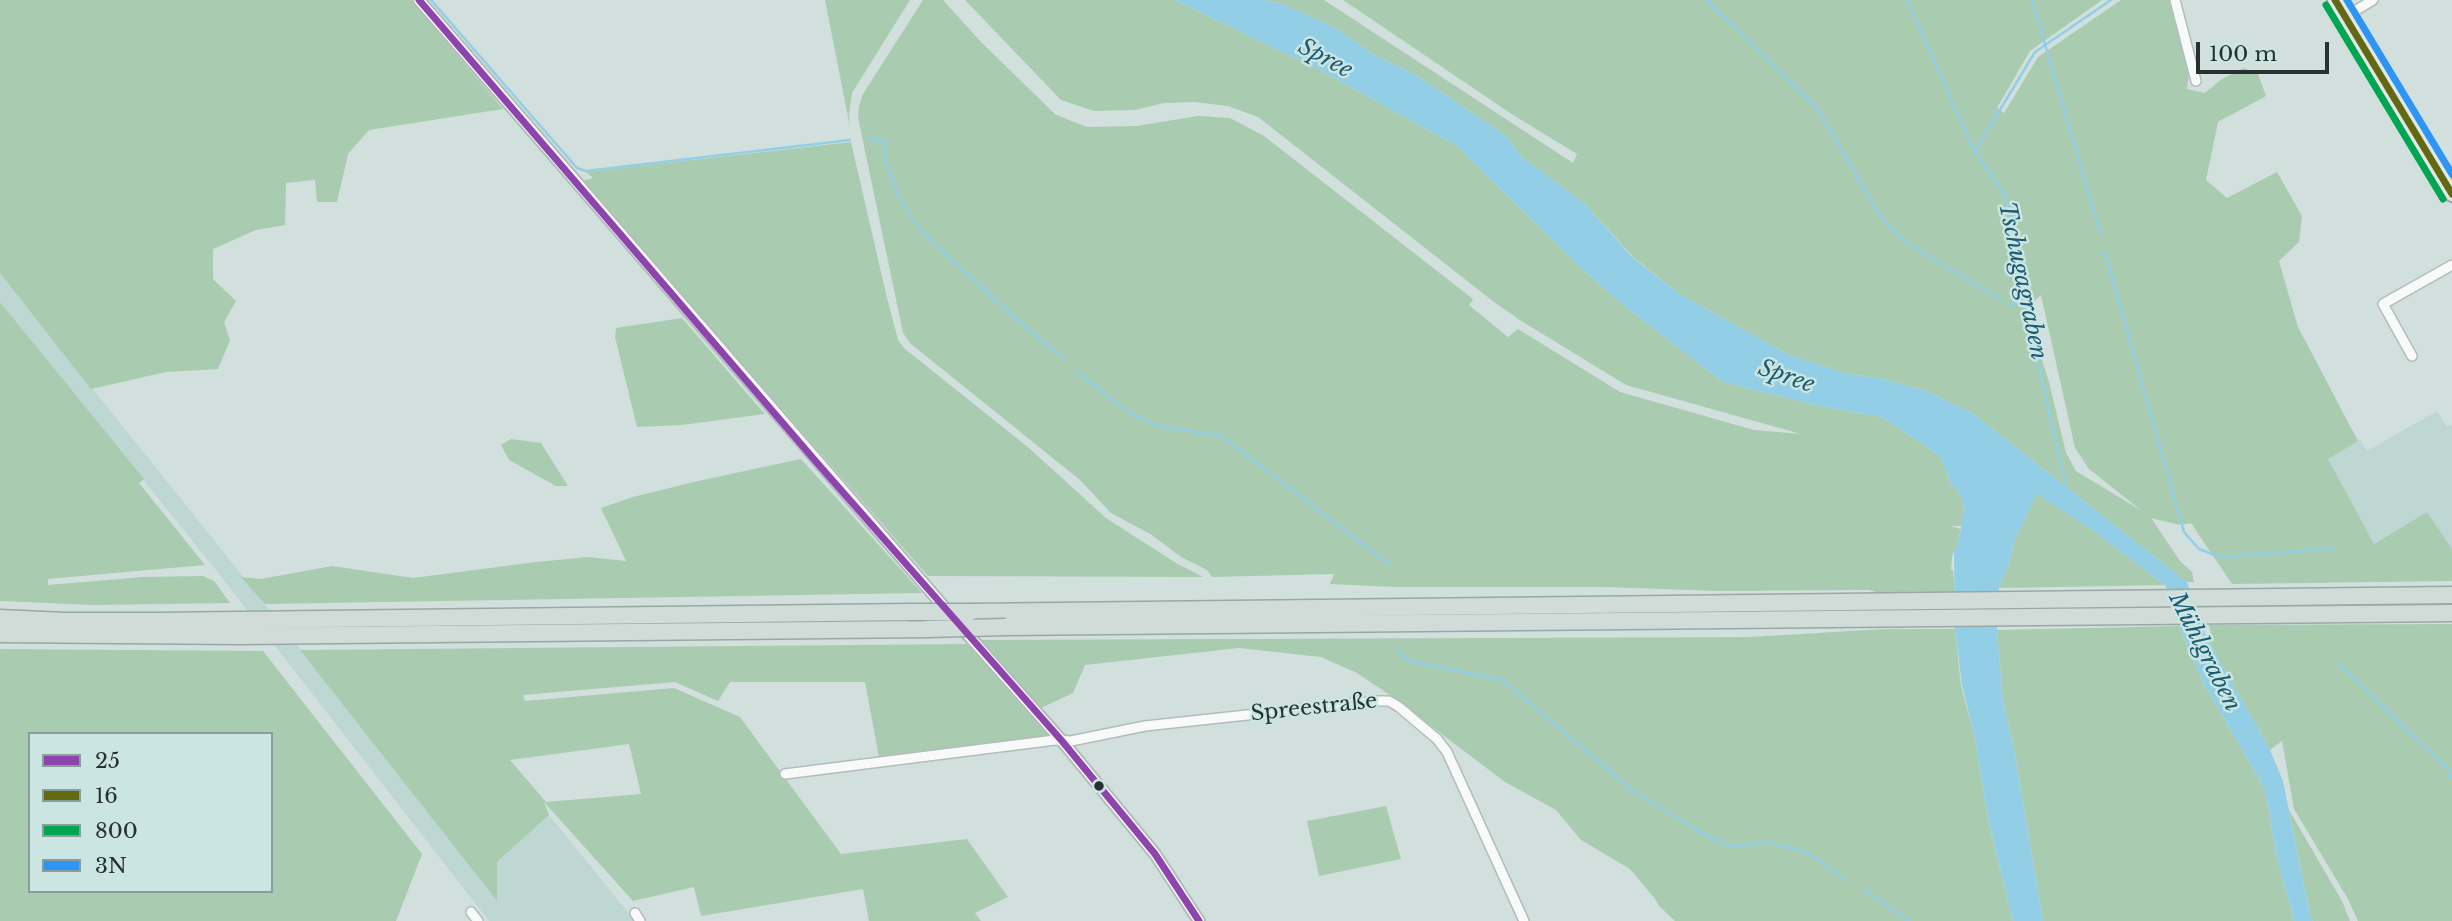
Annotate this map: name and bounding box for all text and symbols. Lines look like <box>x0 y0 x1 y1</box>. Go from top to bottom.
scale bar <box>2200 28 2333 72</box>
water label: Spree <box>1293 33 1357 85</box>
text: 100 m <box>2209 41 2277 67</box>
water label: Tschugagraben <box>1992 200 2052 362</box>
water label: Spree <box>1754 355 1818 399</box>
water label: Mühlgraben <box>2162 588 2246 716</box>
street label: Spreestraße <box>1250 689 1378 727</box>
legend <box>28 732 273 893</box>
text: 25 <box>95 748 120 774</box>
unlabelled marker <box>1092 779 1106 793</box>
text: 16 <box>95 783 118 809</box>
text: 800 <box>95 818 138 844</box>
text: 3N <box>95 853 127 879</box>

